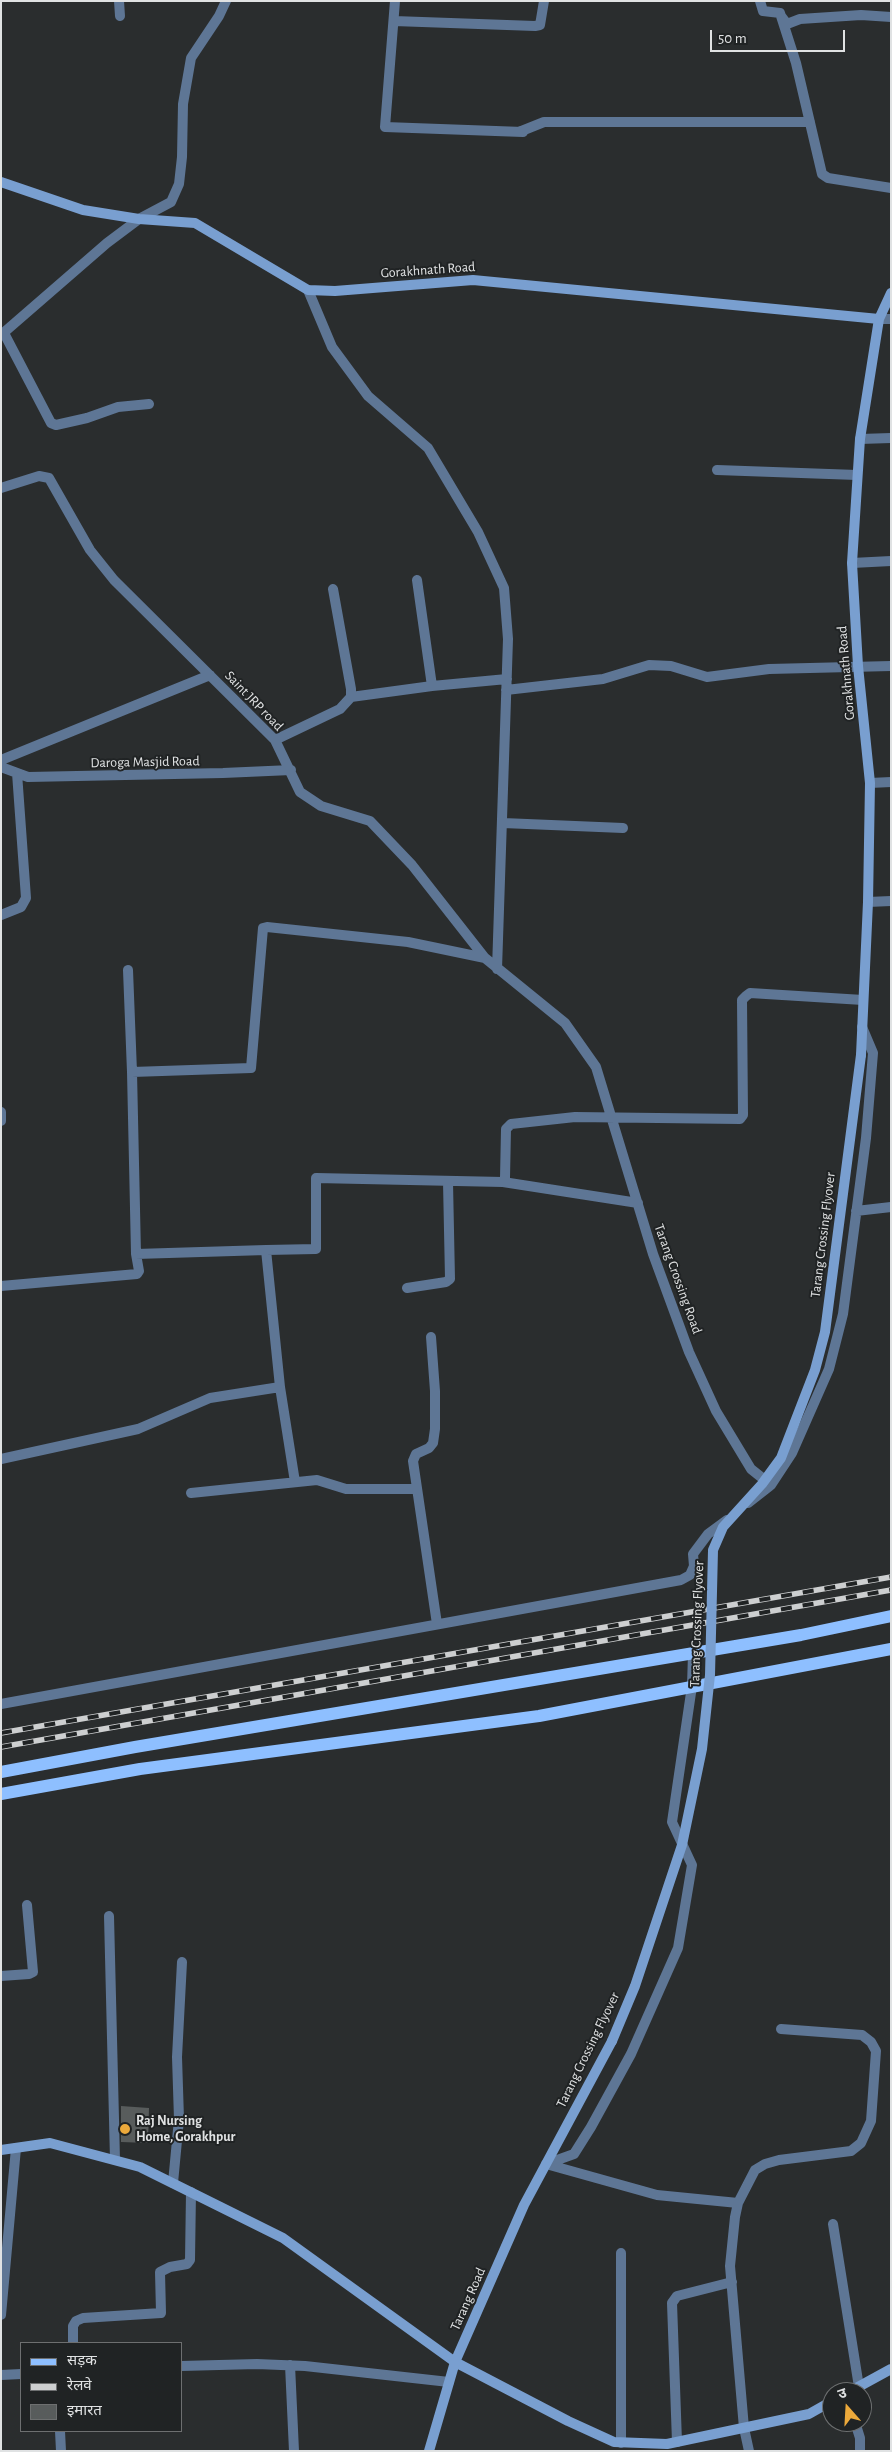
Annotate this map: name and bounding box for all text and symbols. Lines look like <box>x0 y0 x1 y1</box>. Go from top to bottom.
scale bar <box>712 20 847 52</box>
text: 50 m <box>718 31 747 46</box>
street label: Gorakhnath Road <box>380 258 476 282</box>
street label: Gorakhnath Road <box>833 625 859 721</box>
street label: Saint JRP road <box>221 667 287 735</box>
street label: Daroga Masjid Road <box>90 753 200 771</box>
street label: Tarang Crossing Flyover <box>807 1171 839 1299</box>
street label: Tarang Crossing Road <box>650 1222 706 1336</box>
street label: Tarang Crossing Flyover <box>686 1561 708 1687</box>
street label: Tarang Crossing Flyover <box>553 1989 623 2111</box>
place label: Raj Nursing Home, Gorakhpur <box>136 2113 235 2146</box>
marker: Raj Nursing Home, Gorakhpur <box>118 2122 132 2136</box>
street label: Tarang Road <box>447 2265 489 2333</box>
legend <box>20 2342 182 2432</box>
text: सड़क <box>67 2353 97 2368</box>
text: रेलवे <box>67 2378 92 2393</box>
north arrow <box>822 2382 872 2432</box>
text: उ <box>836 2386 849 2402</box>
text: इमारत <box>67 2403 102 2418</box>

